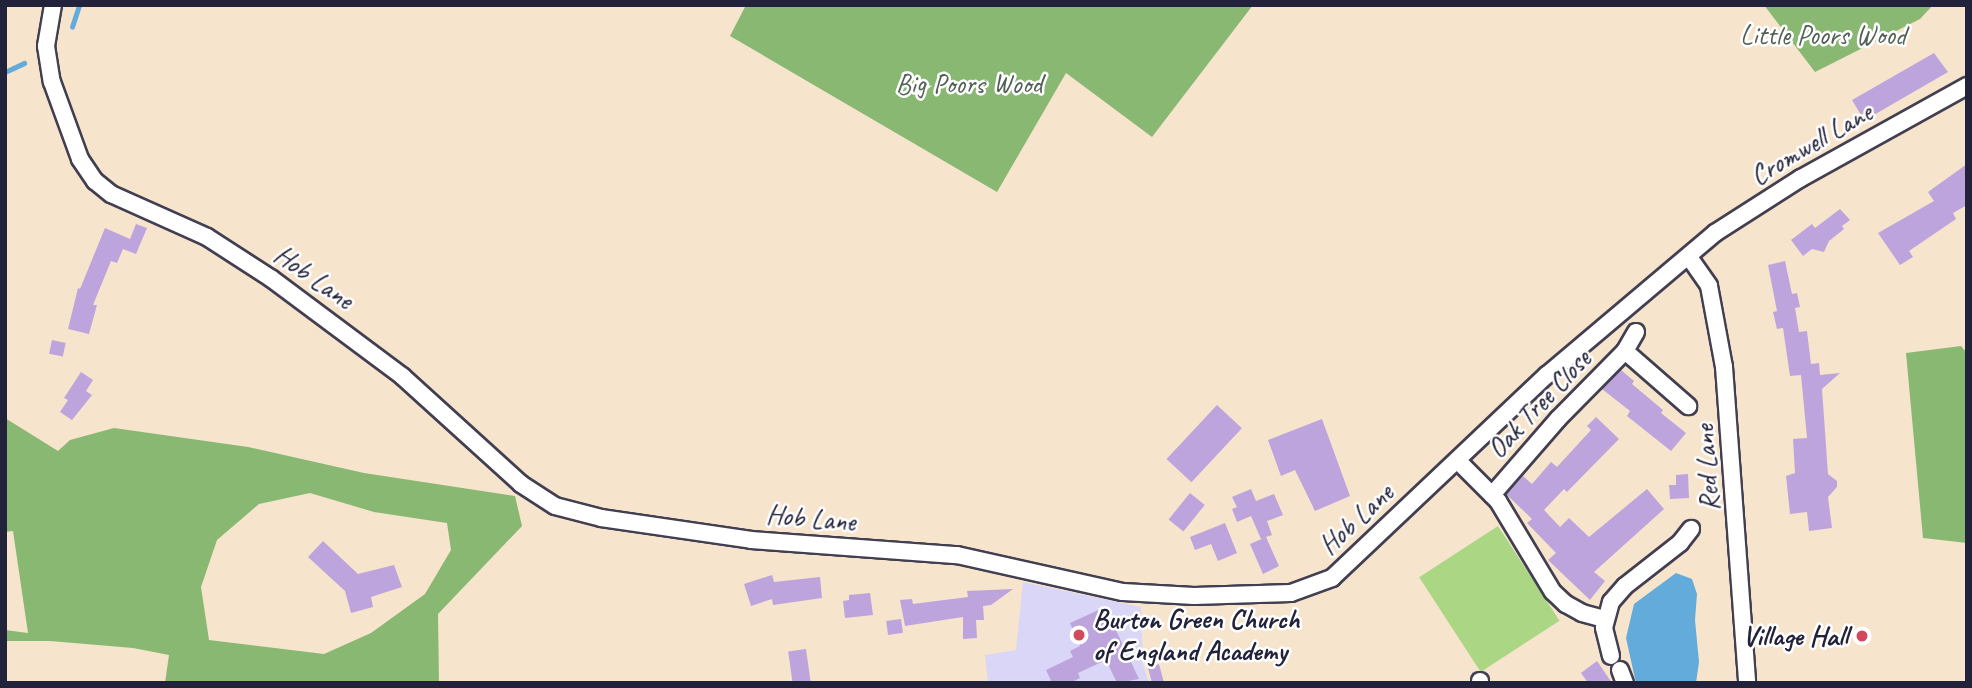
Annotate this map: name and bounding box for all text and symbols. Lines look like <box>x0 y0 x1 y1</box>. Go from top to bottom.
park label: Little Poors Wood <box>1740 18 1906 52</box>
park label: Big Poors Wood <box>896 67 1042 101</box>
street label: Cromwell Lane <box>1744 95 1878 193</box>
street label: Hob Lane <box>267 237 361 317</box>
street label: Oak Tree Close <box>1481 343 1597 465</box>
street label: Red Lane <box>1687 423 1727 513</box>
street label: Hob Lane <box>1311 476 1401 562</box>
street label: Hob Lane <box>764 497 858 539</box>
place label: Burton Green Church of England Academy <box>1093 602 1300 668</box>
place label: Village Hall <box>1742 619 1848 653</box>
marker: Burton Green Church of England Academy <box>1071 627 1087 643</box>
marker: Village Hall <box>1854 628 1870 644</box>

